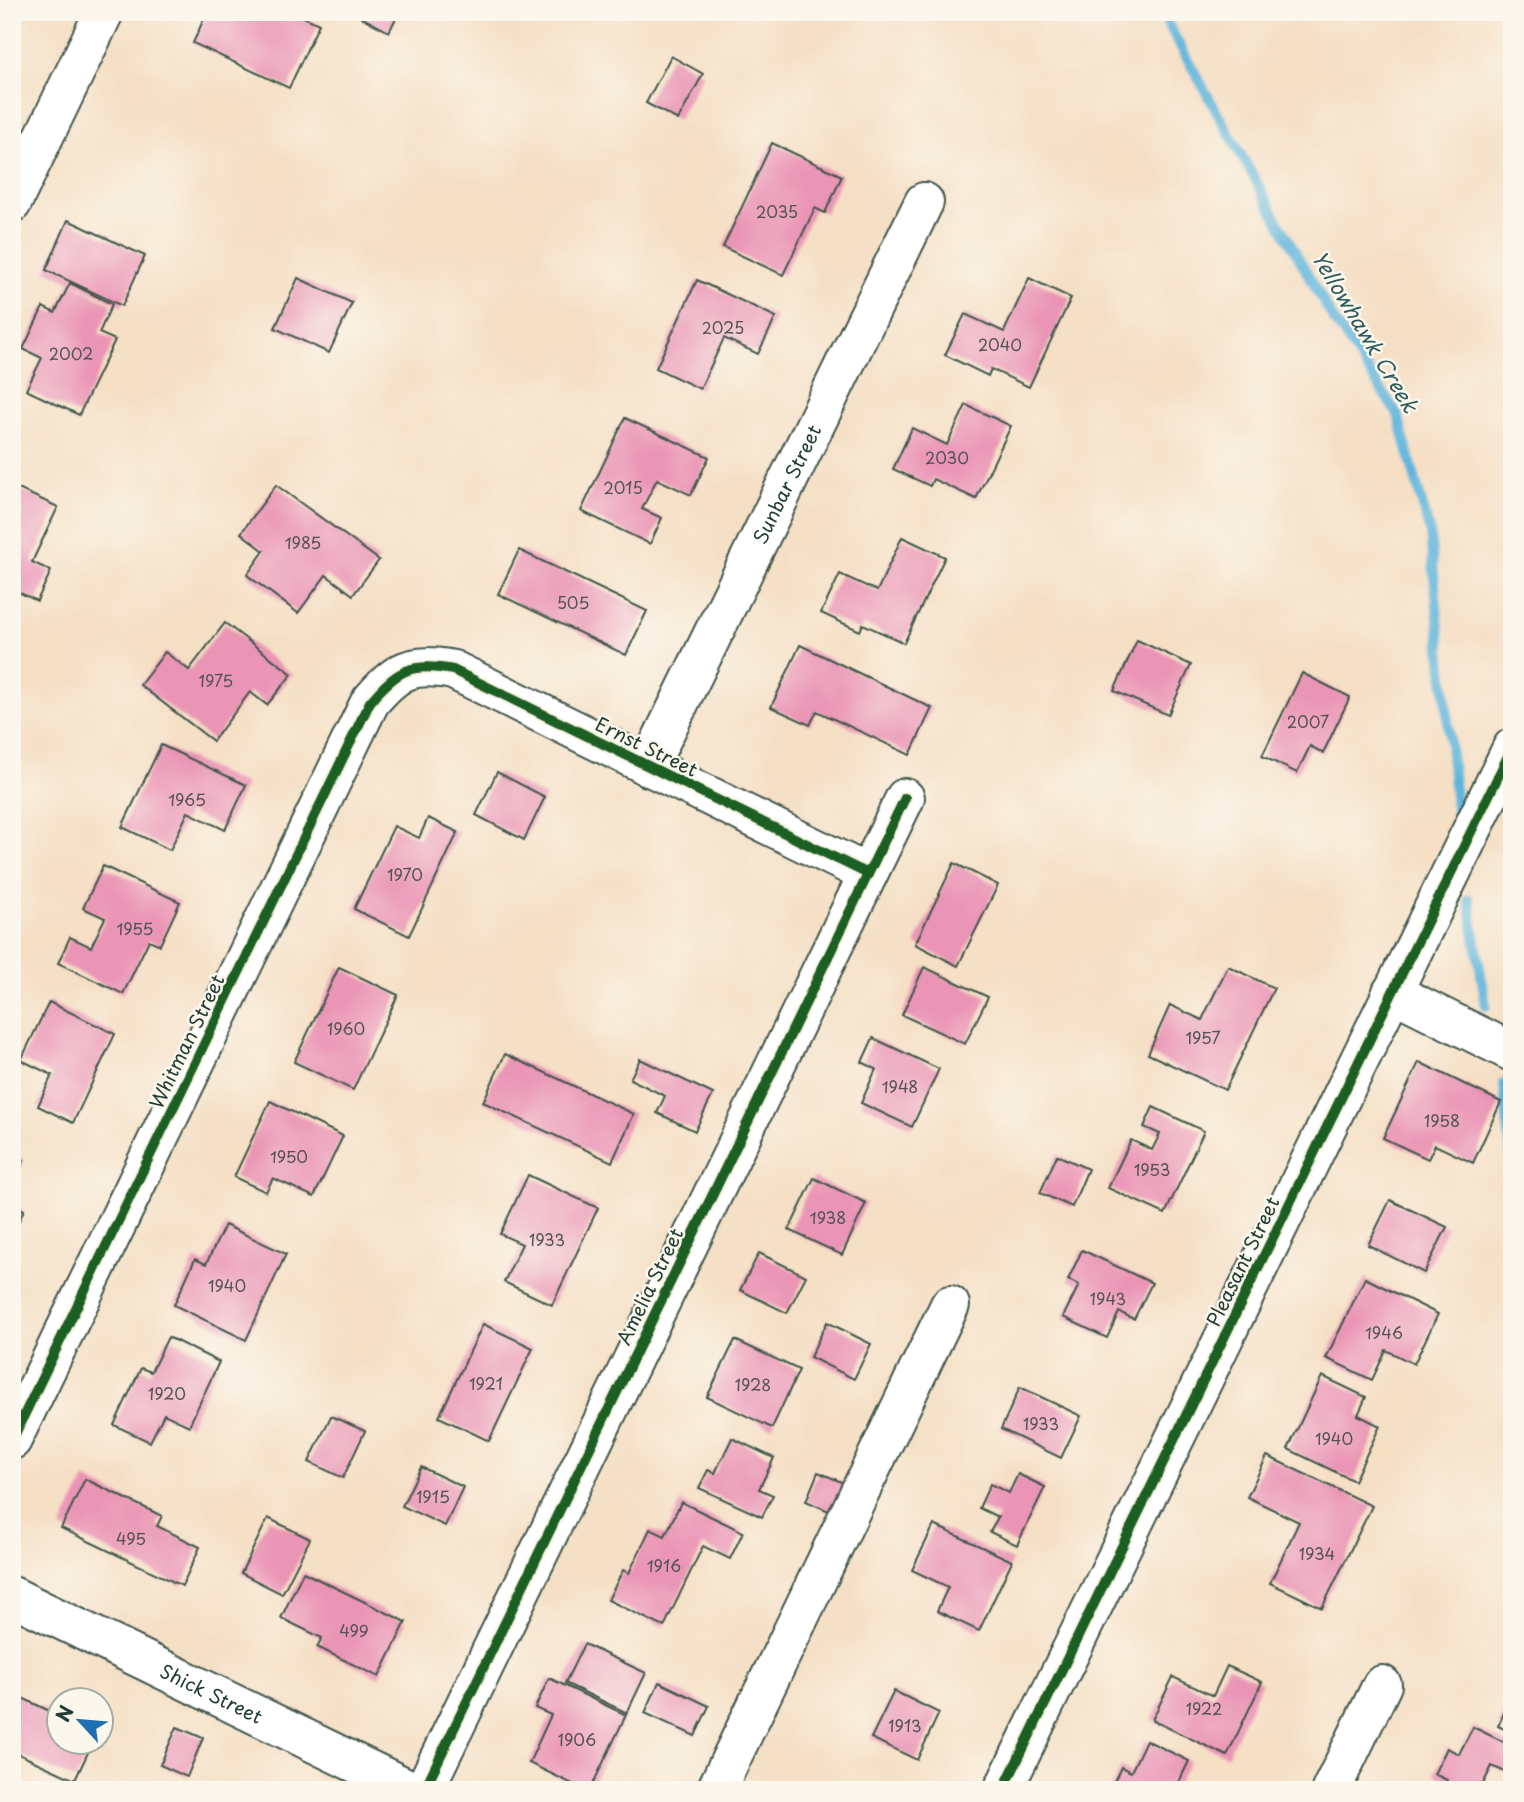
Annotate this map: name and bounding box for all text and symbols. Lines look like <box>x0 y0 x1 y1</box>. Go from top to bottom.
house number: 2035 <box>756 199 798 223</box>
water label: Yellowhawk Creek <box>1305 244 1428 419</box>
house number: 2025 <box>702 315 744 339</box>
house number: 2040 <box>978 332 1022 356</box>
house number: 2002 <box>49 341 93 365</box>
street label: Sunbar Street <box>745 419 827 548</box>
house number: 2030 <box>925 445 969 469</box>
house number: 2015 <box>603 475 643 499</box>
house number: 1985 <box>285 530 321 554</box>
house number: 505 <box>557 590 589 614</box>
house number: 1975 <box>199 668 233 692</box>
street label: Ernst Street <box>591 709 703 783</box>
house number: 2007 <box>1287 709 1329 733</box>
house number: 1965 <box>168 787 206 811</box>
house number: 1970 <box>387 862 423 886</box>
house number: 1955 <box>116 916 154 940</box>
street label: Whitman Street <box>141 969 231 1113</box>
house number: 1960 <box>327 1016 365 1040</box>
house number: 1957 <box>1185 1025 1221 1049</box>
house number: 1948 <box>882 1074 918 1098</box>
house number: 1958 <box>1424 1108 1460 1132</box>
house number: 1950 <box>270 1144 308 1168</box>
house number: 1953 <box>1134 1157 1170 1181</box>
street label: Pleasant Street <box>1198 1191 1286 1331</box>
house number: 1938 <box>810 1205 846 1229</box>
street label: Amelia Street <box>609 1223 689 1349</box>
house number: 1933 <box>529 1227 565 1251</box>
house number: 1940 <box>208 1273 246 1297</box>
house number: 1943 <box>1090 1286 1126 1310</box>
house number: 1946 <box>1365 1320 1403 1344</box>
house number: 1921 <box>469 1371 503 1395</box>
house number: 1928 <box>735 1372 771 1396</box>
house number: 1920 <box>148 1381 186 1405</box>
house number: 1933 <box>1023 1411 1059 1435</box>
house number: 1940 <box>1315 1426 1353 1450</box>
house number: 1915 <box>416 1484 450 1508</box>
house number: 495 <box>116 1526 146 1550</box>
house number: 1934 <box>1299 1541 1335 1565</box>
house number: 1916 <box>647 1553 681 1577</box>
house number: 499 <box>339 1618 369 1642</box>
street label: Shick Street <box>156 1656 268 1730</box>
north arrow <box>46 1686 116 1756</box>
house number: 1922 <box>1186 1696 1222 1720</box>
text: N <box>48 1700 80 1726</box>
house number: 1913 <box>888 1713 922 1737</box>
house number: 1906 <box>558 1727 596 1751</box>

